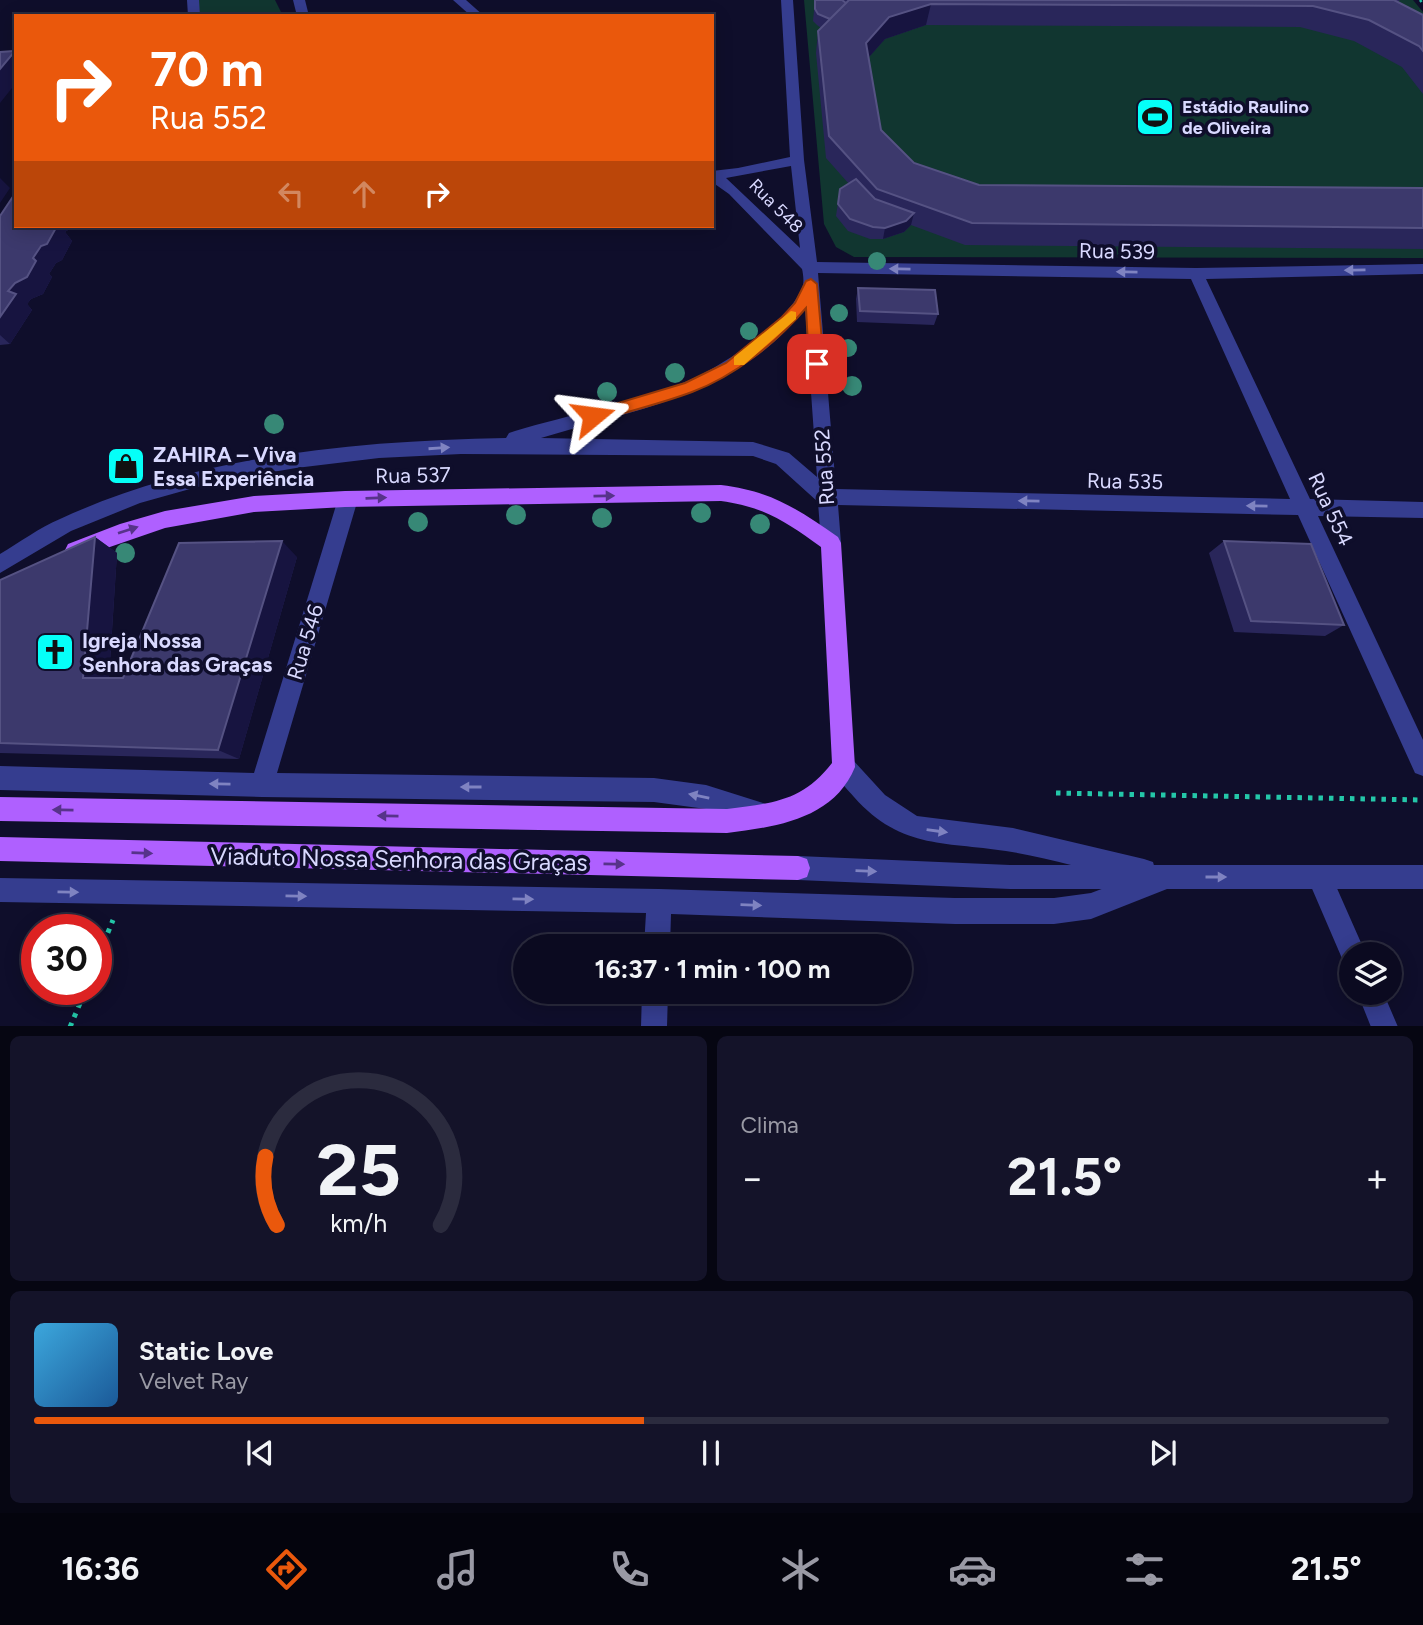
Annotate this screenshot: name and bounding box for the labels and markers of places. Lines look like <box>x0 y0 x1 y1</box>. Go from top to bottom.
sports icon: Estádio Raulino de Oliveira <box>1134 96 1176 138</box>
place label: Estádio Raulino de Oliveira <box>1182 96 1309 139</box>
pin <box>787 334 847 394</box>
place label: ZAHIRA – Viva Essa Experiência <box>153 442 314 491</box>
shop icon: ZAHIRA – Viva Essa Experiência <box>105 445 147 487</box>
place label: Igreja Nossa Senhora das Graças <box>82 628 273 677</box>
church icon: Igreja Nossa Senhora das Graças <box>34 631 76 673</box>

